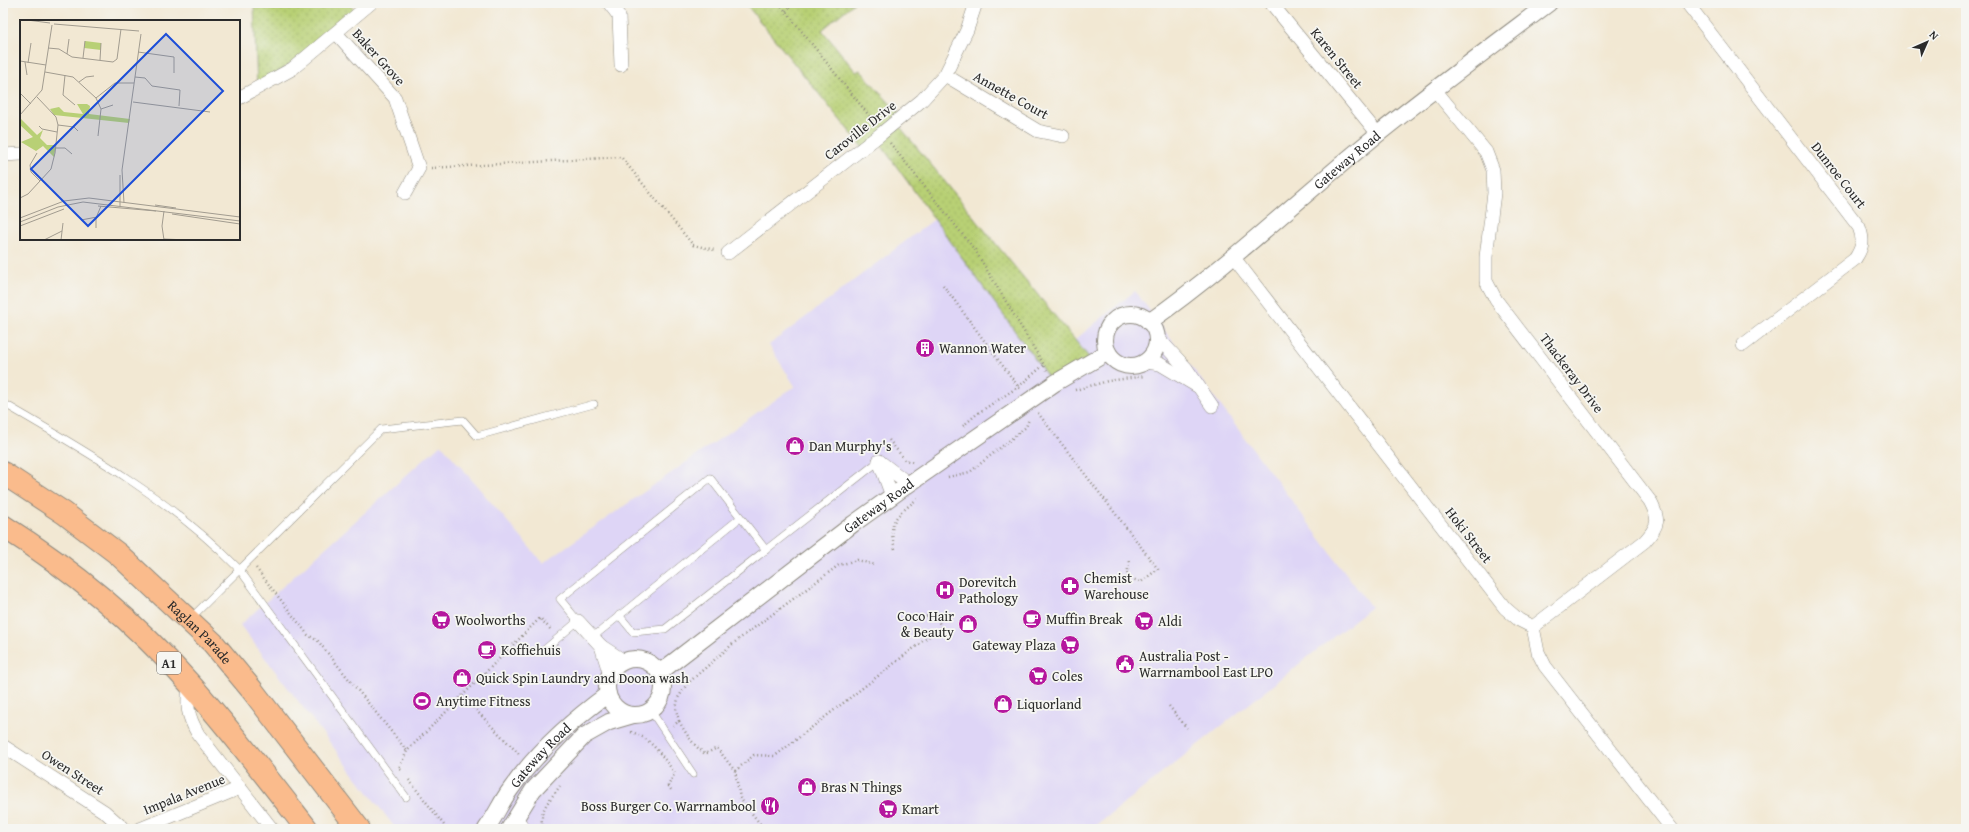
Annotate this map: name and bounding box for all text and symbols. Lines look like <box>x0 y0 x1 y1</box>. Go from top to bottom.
inset map <box>20 20 240 240</box>
north arrow <box>1907 22 1947 62</box>
street label: Karen Street <box>1306 23 1368 93</box>
street label: Baker Grove <box>348 24 410 90</box>
text: N <box>1926 27 1943 44</box>
street label: Annette Court <box>970 66 1052 124</box>
street label: Caroville Drive <box>820 95 901 165</box>
street label: Gateway Road <box>1309 125 1385 194</box>
street label: Dunroe Court <box>1807 138 1871 212</box>
street label: Thackeray Drive <box>1535 329 1609 417</box>
building icon: Wannon Water <box>914 337 936 359</box>
place label: Wannon Water <box>939 338 1026 358</box>
shop icon: Dan Murphy's <box>784 435 806 457</box>
place label: Dan Murphy's <box>809 436 891 456</box>
street label: Gateway Road <box>839 473 918 538</box>
street label: Hoki Street <box>1441 503 1497 567</box>
place label: Chemist Warehouse <box>1084 568 1149 604</box>
place label: Dorevitch Pathology <box>959 572 1018 608</box>
pharmacy icon: Chemist Warehouse <box>1059 575 1081 597</box>
hospital icon: Dorevitch Pathology <box>934 579 956 601</box>
street label: Raglan Parade <box>163 596 237 669</box>
place label: Coco Hair & Beauty <box>897 606 954 642</box>
cafe icon: Muffin Break <box>1021 608 1043 630</box>
supermarket icon: Woolworths <box>430 609 452 631</box>
place label: Muffin Break <box>1046 609 1124 629</box>
place label: Woolworths <box>455 610 526 630</box>
supermarket icon: Aldi <box>1133 610 1155 632</box>
place label: Aldi <box>1158 611 1182 631</box>
shop icon: Coco Hair & Beauty <box>957 613 979 635</box>
supermarket icon: Gateway Plaza <box>1059 634 1081 656</box>
place label: Gateway Plaza <box>972 635 1056 655</box>
cafe icon: Koffiehuis <box>476 639 498 661</box>
place label: Koffiehuis <box>501 640 561 660</box>
place label: Australia Post - Warrnambool East LPO <box>1139 646 1273 682</box>
road number: A1 <box>157 652 181 674</box>
public building icon: Australia Post - Warrnambool East LPO <box>1114 653 1136 675</box>
supermarket icon: Coles <box>1027 665 1049 687</box>
place label: Coles <box>1052 666 1083 686</box>
shop icon: Quick Spin Laundry and Doona wash <box>451 667 473 689</box>
place label: Quick Spin Laundry and Doona wash <box>476 668 689 688</box>
sports icon: Anytime Fitness <box>411 690 433 712</box>
place label: Anytime Fitness <box>436 691 531 711</box>
shop icon: Liquorland <box>992 693 1014 715</box>
place label: Liquorland <box>1017 694 1082 714</box>
street label: Gateway Road <box>505 718 576 792</box>
street label: Owen Street <box>38 744 108 800</box>
street label: Impala Avenue <box>140 768 228 819</box>
shop icon: Bras N Things <box>796 776 818 798</box>
place label: Bras N Things <box>821 777 902 797</box>
restaurant icon: Boss Burger Co. Warrnambool <box>759 795 781 817</box>
place label: Boss Burger Co. Warrnambool <box>581 796 756 816</box>
supermarket icon: Kmart <box>877 798 899 820</box>
place label: Kmart <box>902 799 939 819</box>

